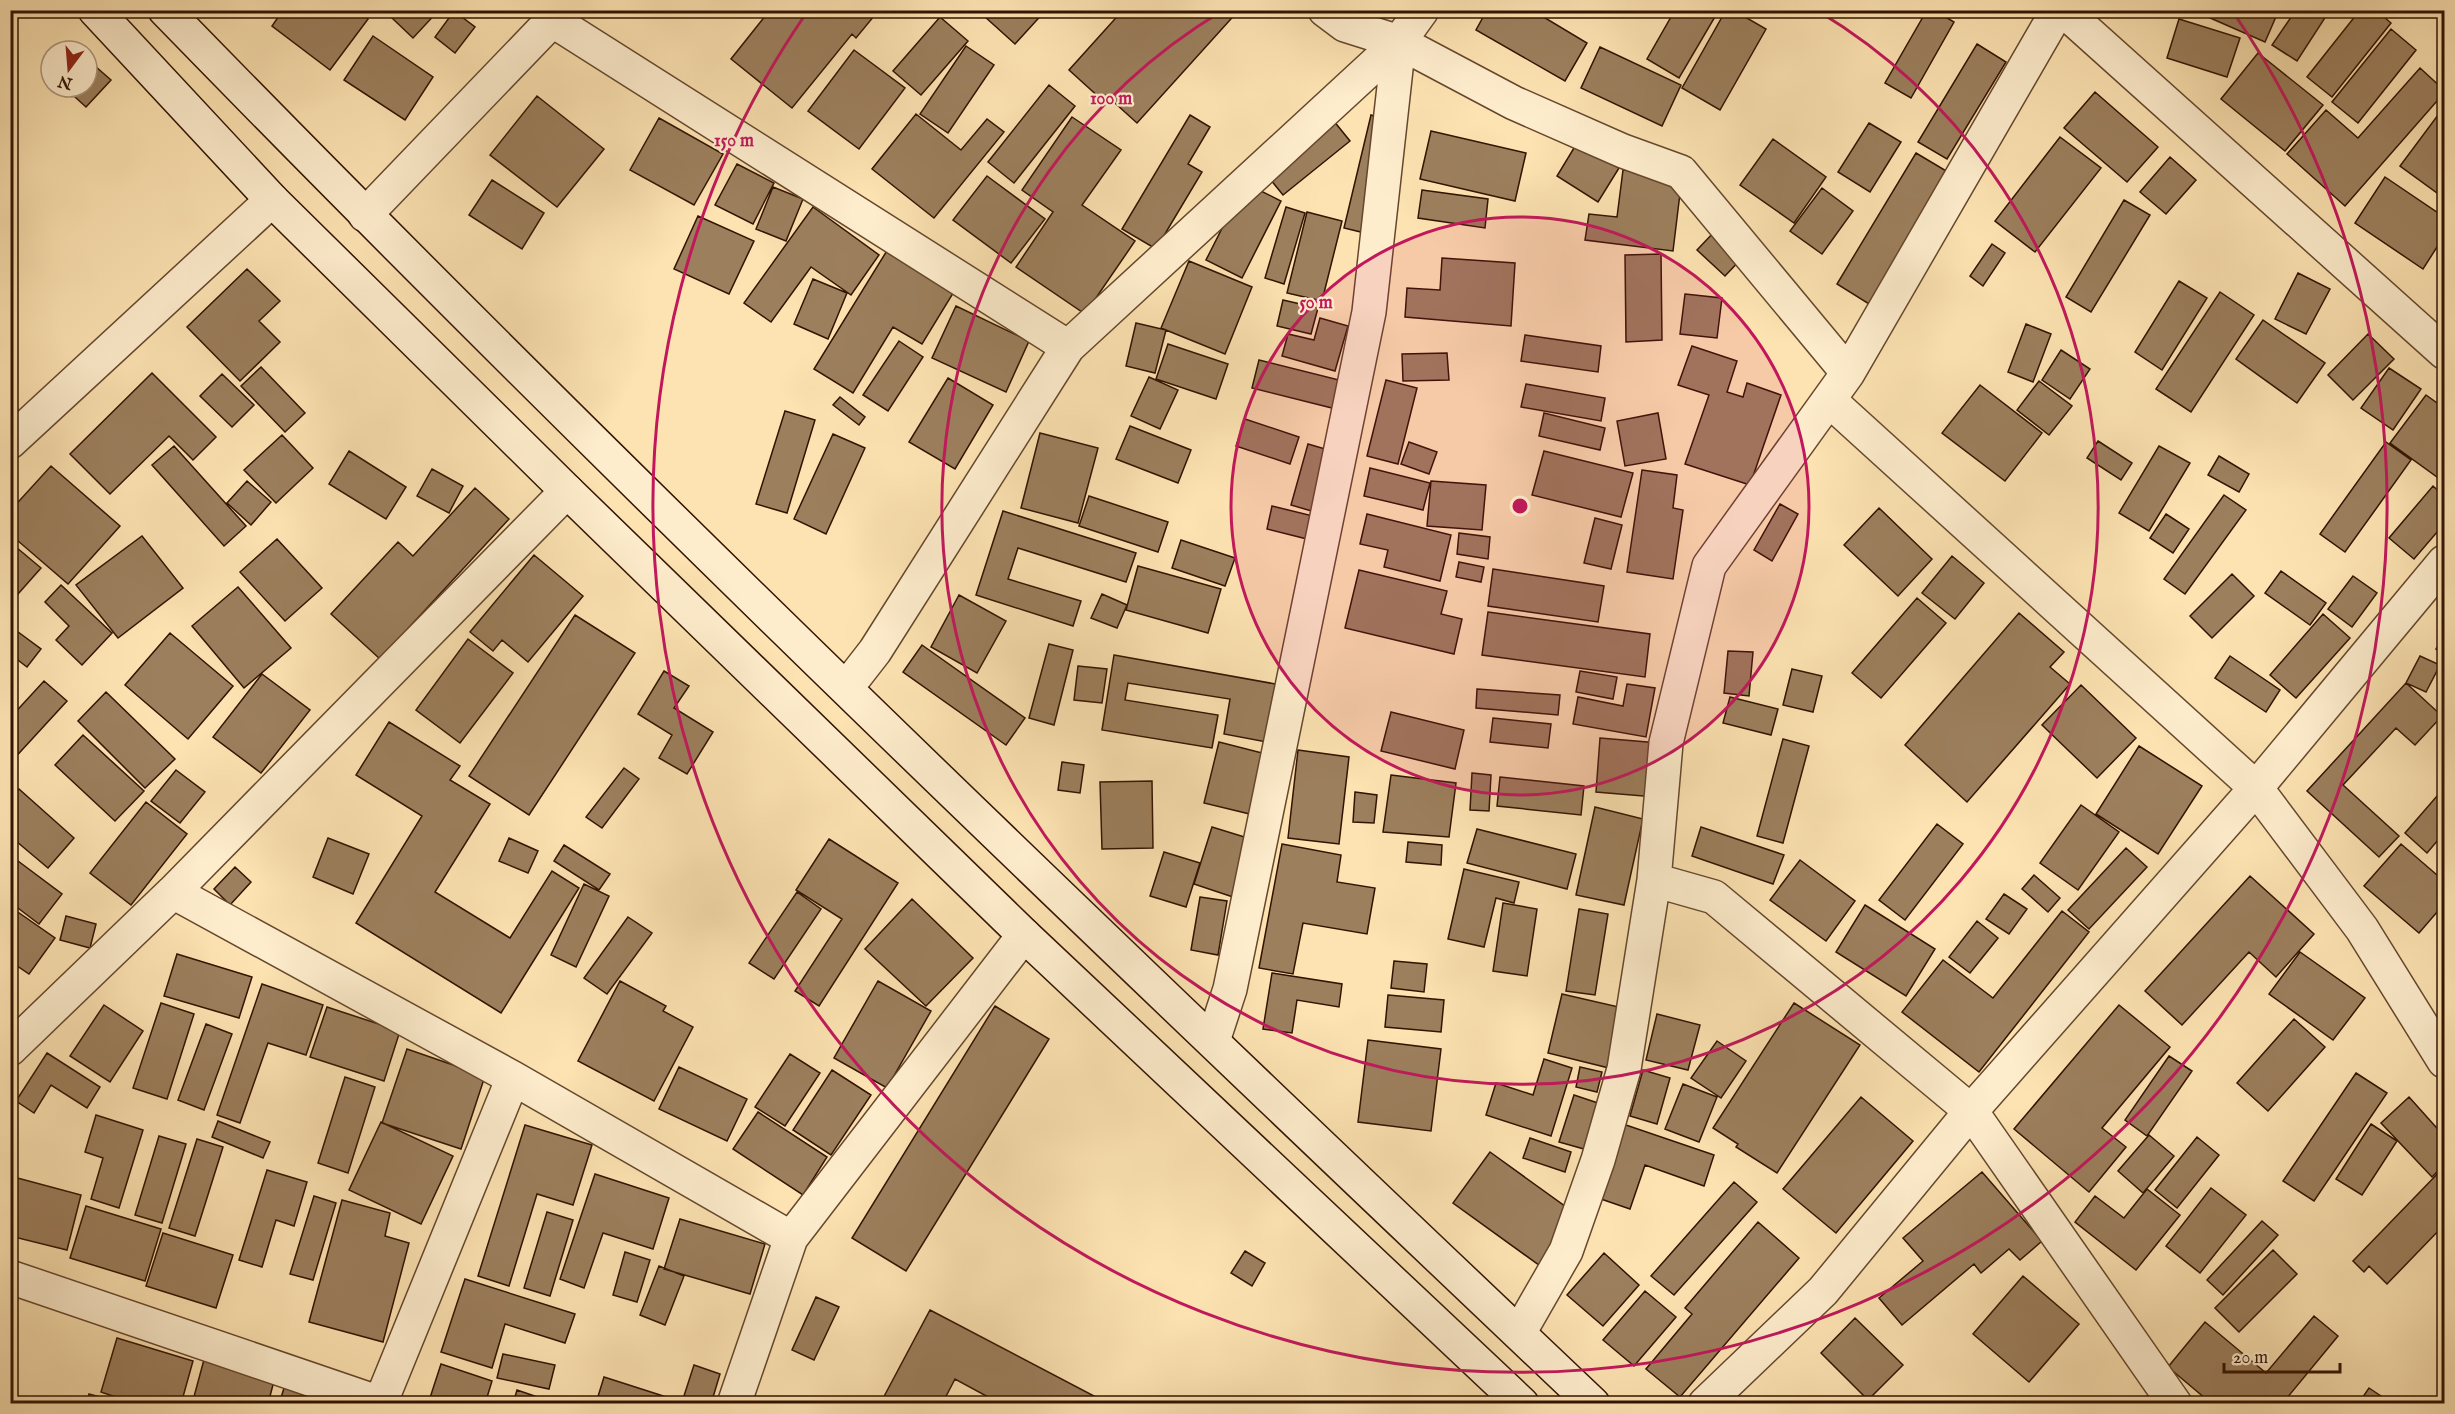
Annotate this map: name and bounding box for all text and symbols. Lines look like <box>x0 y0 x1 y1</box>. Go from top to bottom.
north arrow <box>39 39 99 99</box>
text: N <box>56 70 76 93</box>
text: 100 m <box>1090 88 1132 111</box>
text: 150 m <box>714 130 754 153</box>
text: 50 m <box>1299 292 1333 315</box>
centre of rings <box>1510 496 1530 516</box>
scale bar <box>2224 1336 2340 1374</box>
text: 20 m <box>2233 1347 2268 1370</box>

